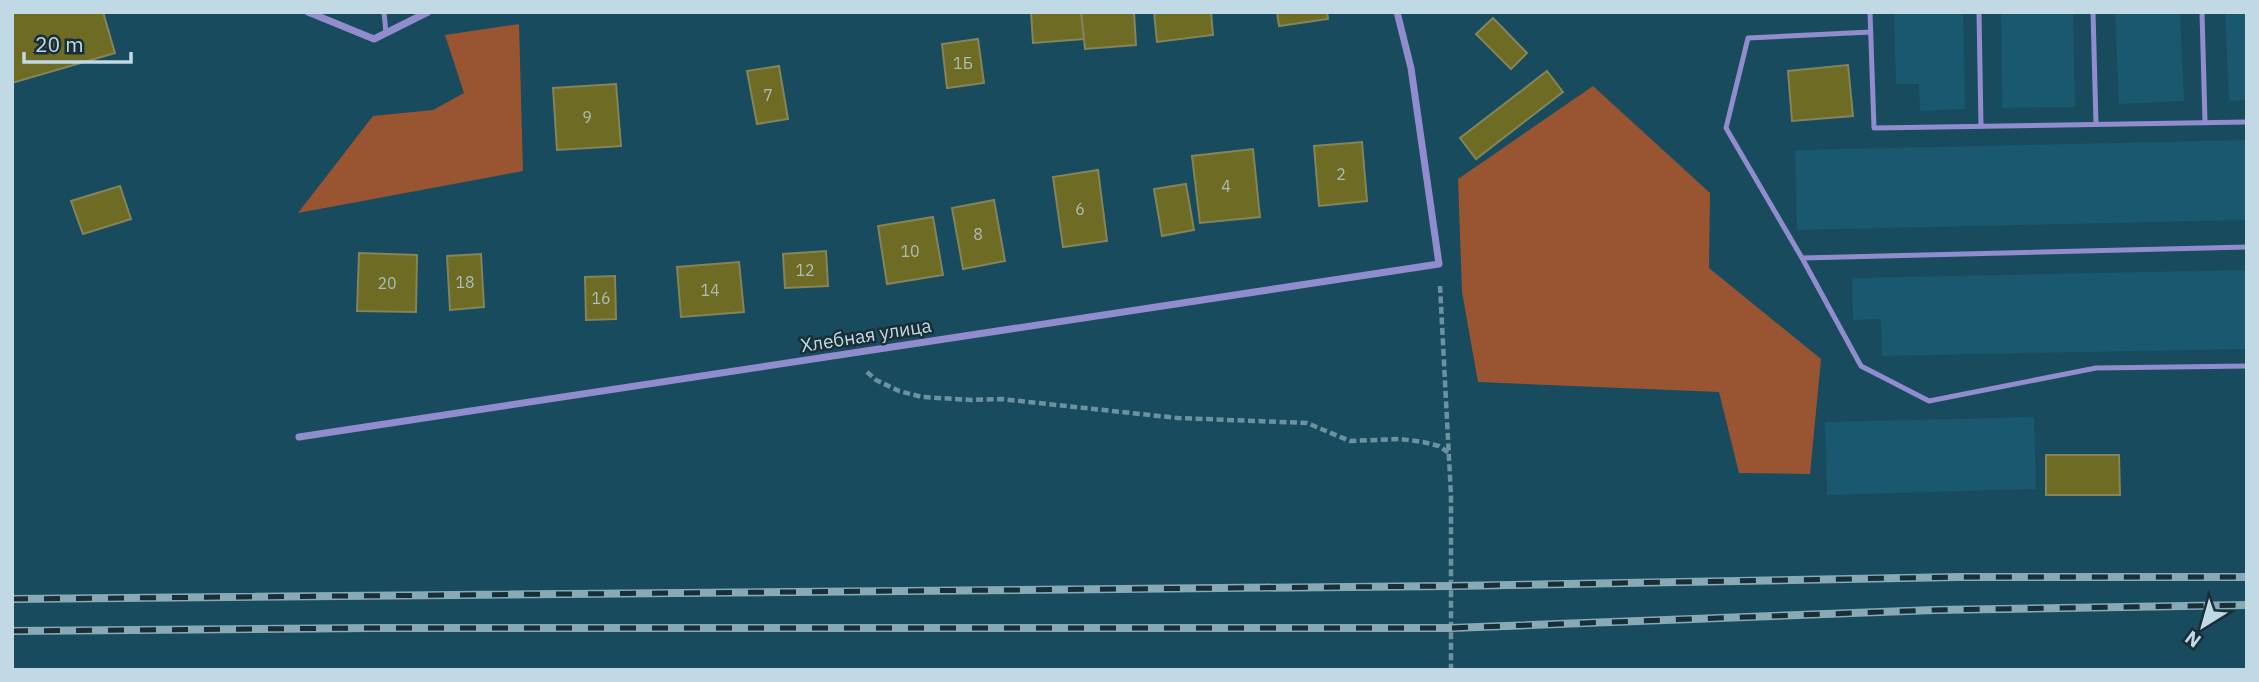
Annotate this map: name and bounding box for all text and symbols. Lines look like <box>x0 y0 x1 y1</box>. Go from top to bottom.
scale bar <box>24 21 131 65</box>
text: 20 m <box>35 30 84 58</box>
house number: 1Б <box>953 53 973 73</box>
house number: 7 <box>763 85 773 105</box>
house number: 9 <box>582 107 592 127</box>
house number: 2 <box>1336 164 1346 184</box>
house number: 4 <box>1221 176 1231 196</box>
house number: 6 <box>1075 199 1085 219</box>
house number: 8 <box>973 224 983 244</box>
house number: 10 <box>900 241 920 261</box>
house number: 12 <box>795 260 815 280</box>
house number: 18 <box>455 272 475 292</box>
house number: 20 <box>377 273 397 293</box>
house number: 14 <box>700 280 720 300</box>
house number: 16 <box>591 288 611 308</box>
street label: Хлебная улица <box>799 313 933 357</box>
north arrow <box>2168 591 2238 661</box>
text: N <box>2180 626 2205 653</box>

